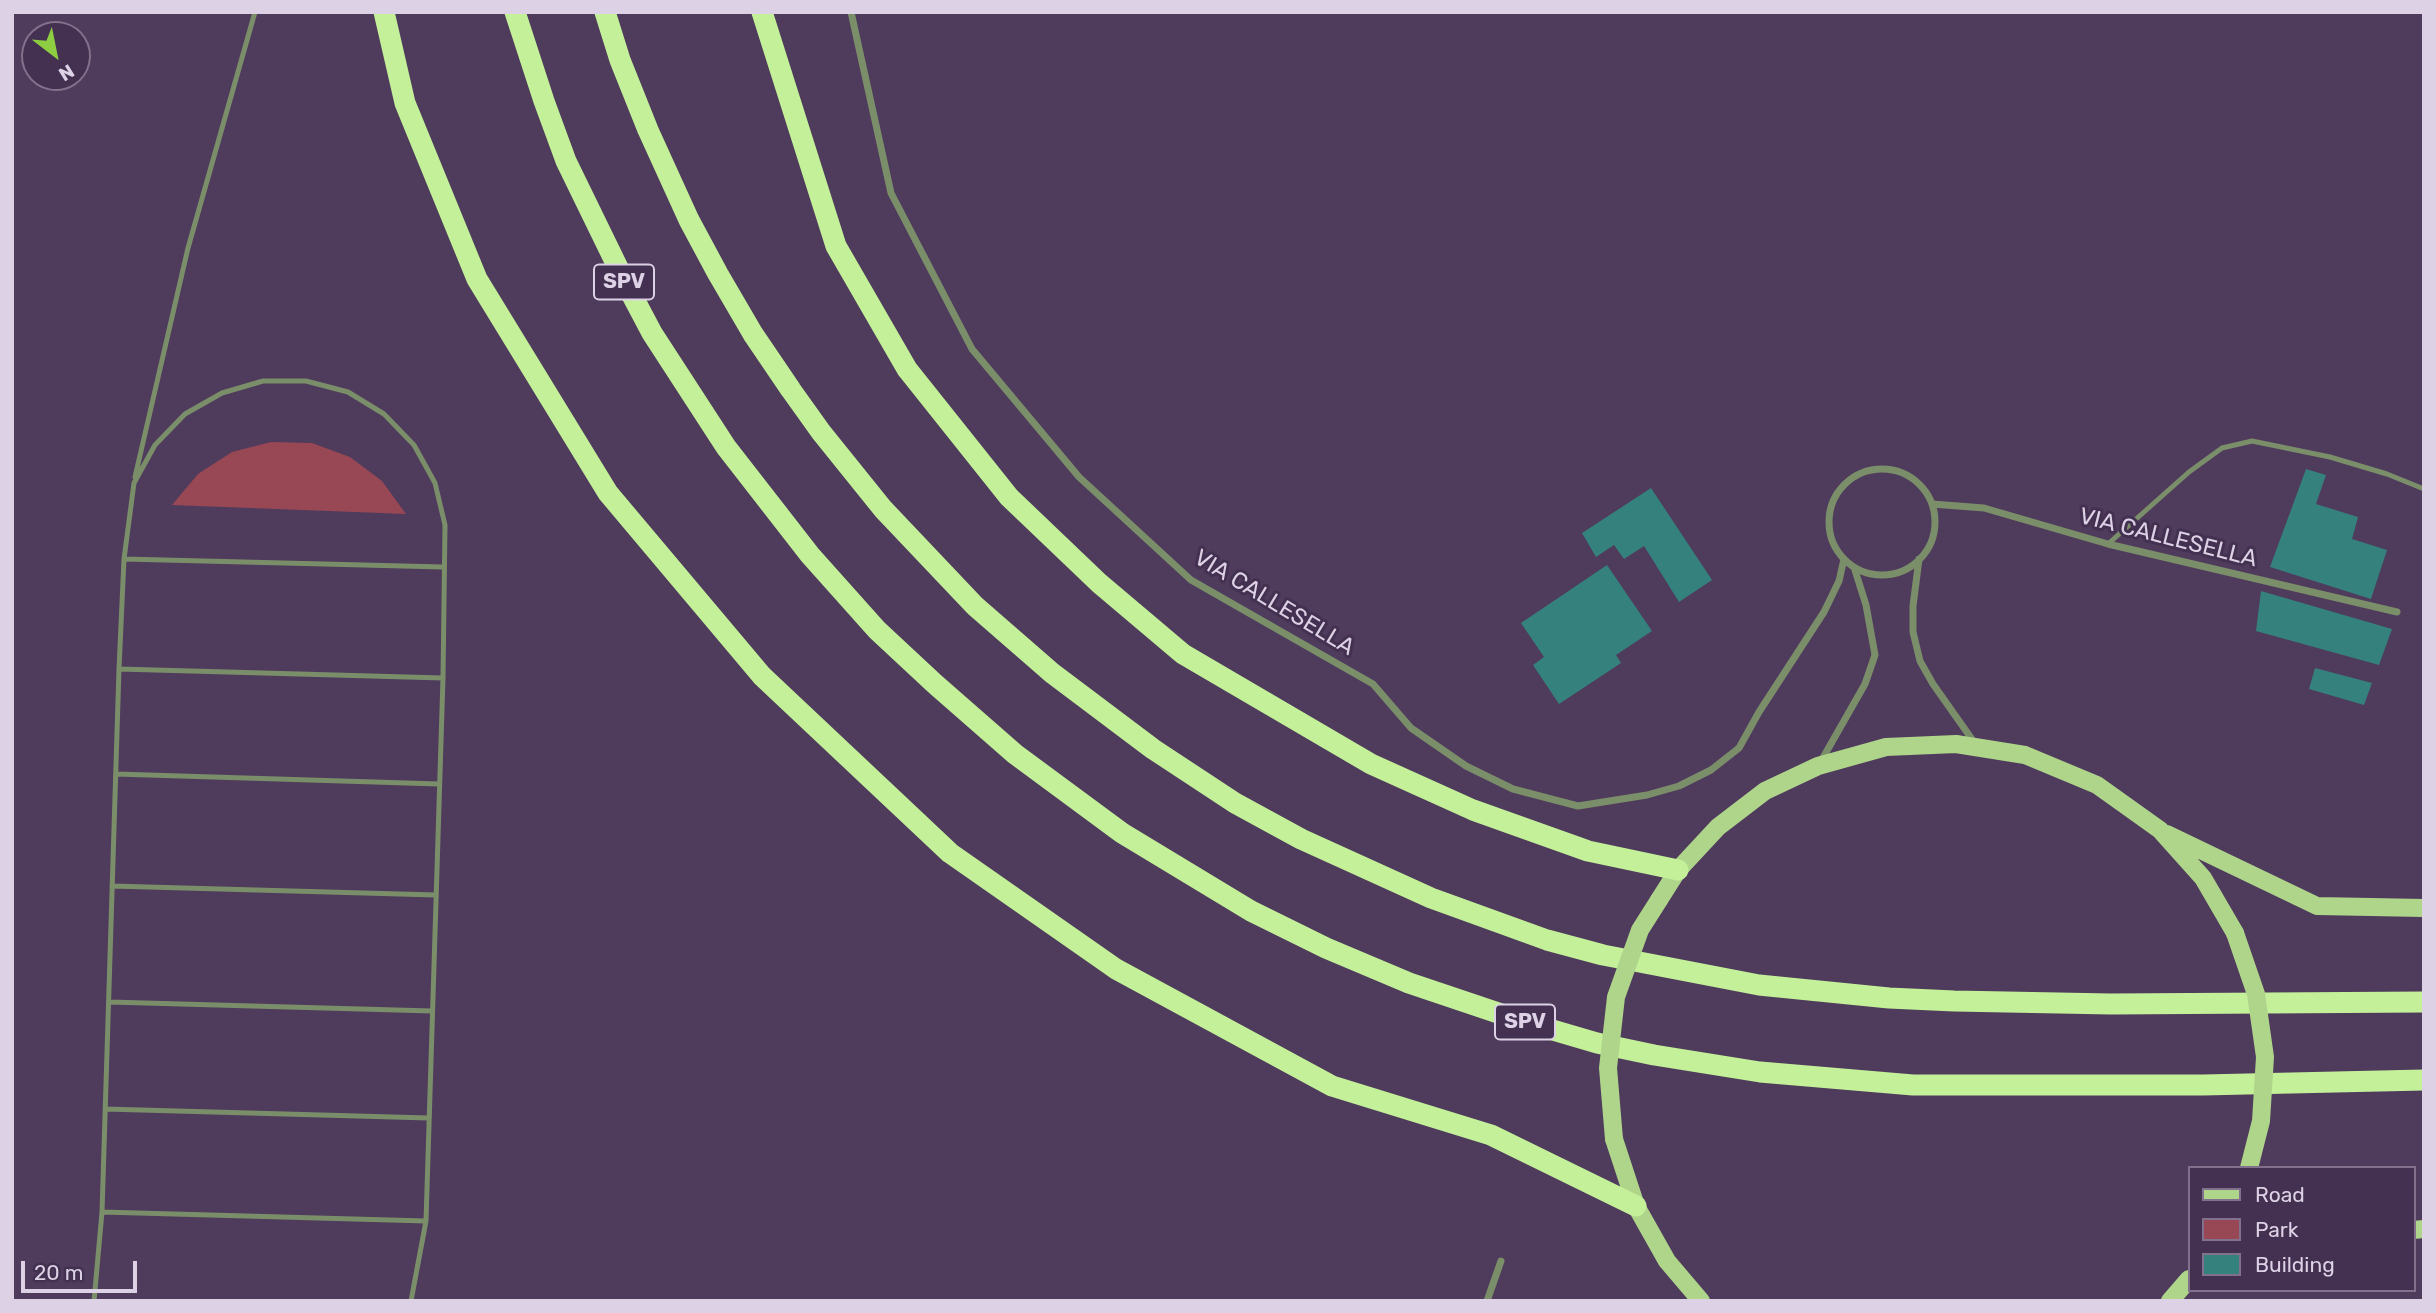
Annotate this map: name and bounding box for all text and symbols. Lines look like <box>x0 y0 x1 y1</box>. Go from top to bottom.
north arrow <box>21 21 91 91</box>
text: N <box>54 59 78 86</box>
road number: SPV <box>594 264 654 300</box>
street label: VIA CALLESELLA <box>2076 503 2260 573</box>
street label: VIA CALLESELLA <box>1189 544 1359 662</box>
road number: SPV <box>1495 1004 1555 1040</box>
legend <box>2188 1166 2415 1292</box>
text: Road <box>2255 1182 2305 1207</box>
text: Park <box>2255 1217 2299 1242</box>
scale bar <box>24 1246 140 1290</box>
text: Building <box>2255 1252 2335 1277</box>
text: 20 m <box>34 1260 83 1285</box>

